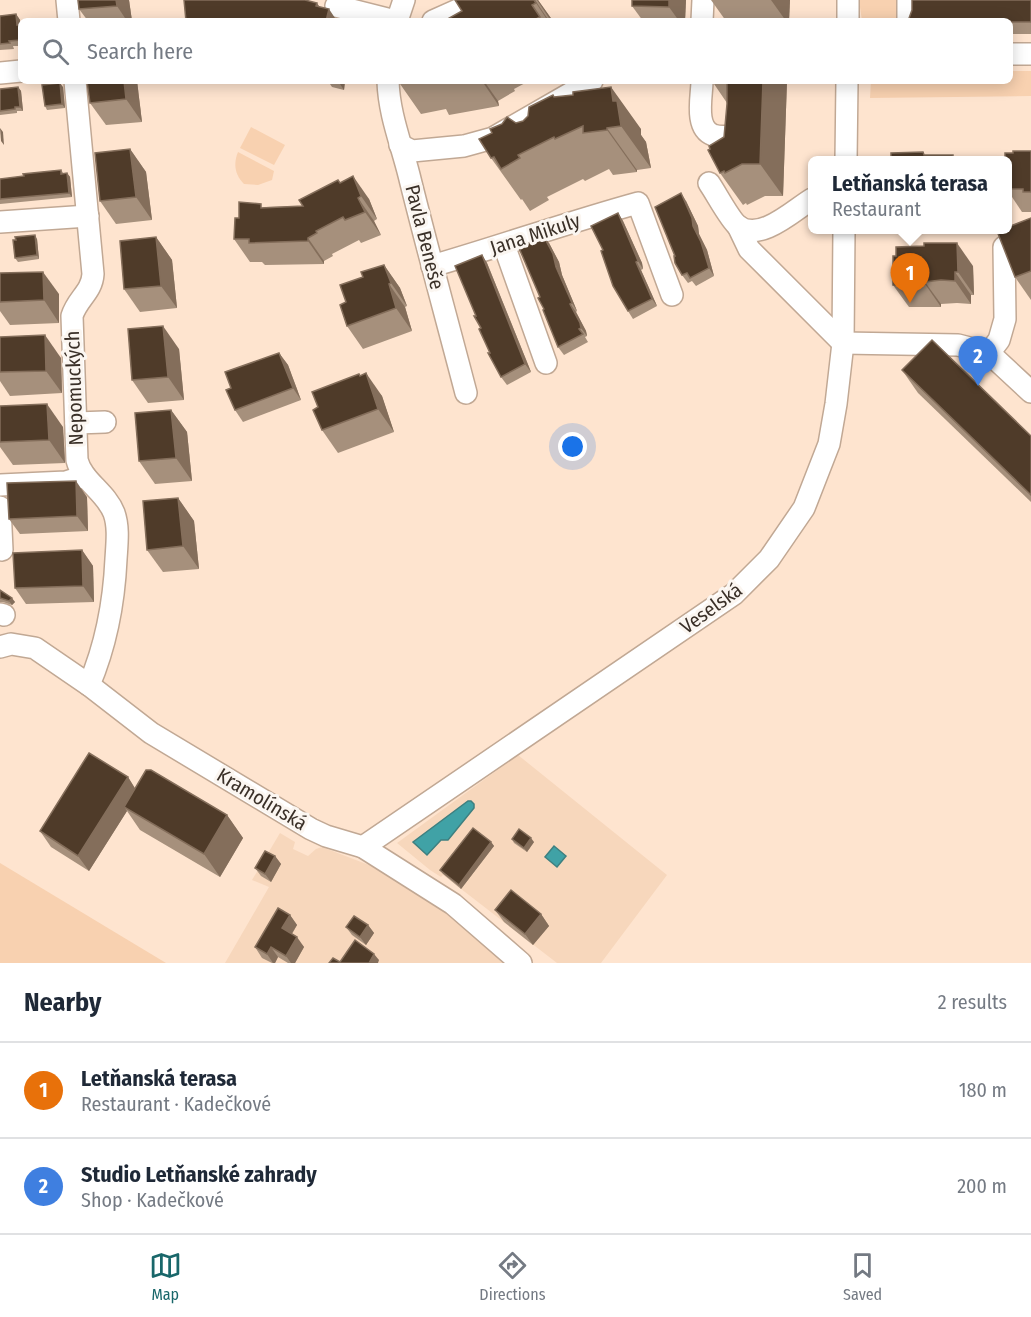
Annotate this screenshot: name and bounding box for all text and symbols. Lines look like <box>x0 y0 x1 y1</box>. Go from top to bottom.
search box <box>18 18 1013 84</box>
icon: search <box>39 35 72 68</box>
text: Search here <box>87 38 193 65</box>
popup <box>808 156 1012 234</box>
text: Letňanská terasa <box>832 170 988 197</box>
street label: Pavla Beneše <box>400 182 450 292</box>
text: Restaurant <box>832 197 921 221</box>
street label: Jana Mikuly <box>487 208 583 260</box>
pin: 1 <box>890 254 930 303</box>
street label: Nepomuckých <box>60 330 88 446</box>
pin: 2 <box>958 336 998 386</box>
your location <box>558 432 587 461</box>
street label: Veselská <box>675 578 747 638</box>
street label: Kramolínská <box>213 763 311 835</box>
text: Nearby <box>24 987 101 1018</box>
text: 2 results <box>938 990 1007 1014</box>
text: Letňanská terasa <box>81 1065 237 1092</box>
text: 1 <box>39 1078 48 1102</box>
text: 180 m <box>959 1078 1007 1102</box>
text: Restaurant · Kadečkové <box>81 1092 271 1116</box>
text: Studio Letňanské zahrady <box>81 1161 317 1188</box>
text: 2 <box>39 1174 48 1198</box>
text: 200 m <box>957 1174 1007 1198</box>
text: Shop · Kadečkové <box>81 1188 224 1212</box>
tab: Map <box>149 1249 182 1304</box>
tab: Directions <box>479 1249 546 1304</box>
tab: Saved <box>843 1249 882 1304</box>

